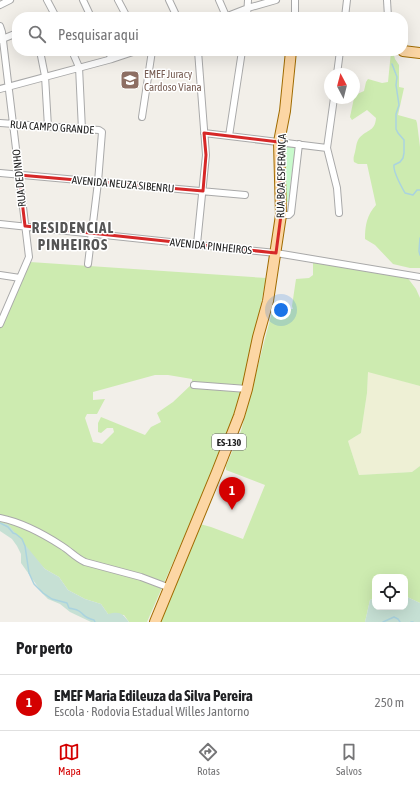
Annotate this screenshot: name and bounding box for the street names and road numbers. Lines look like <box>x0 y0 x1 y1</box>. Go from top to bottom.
street label: RUA CAMPO GRANDE <box>10 118 95 136</box>
street label: RUA BOA ESPERANÇA <box>274 133 288 218</box>
street label: RUA DEDINHO <box>10 149 28 207</box>
street label: AVENIDA NEUZA SIBENRU <box>71 174 175 194</box>
street label: AVENIDA PINHEIROS <box>169 236 253 256</box>
road number: ES-130 <box>212 434 246 450</box>

